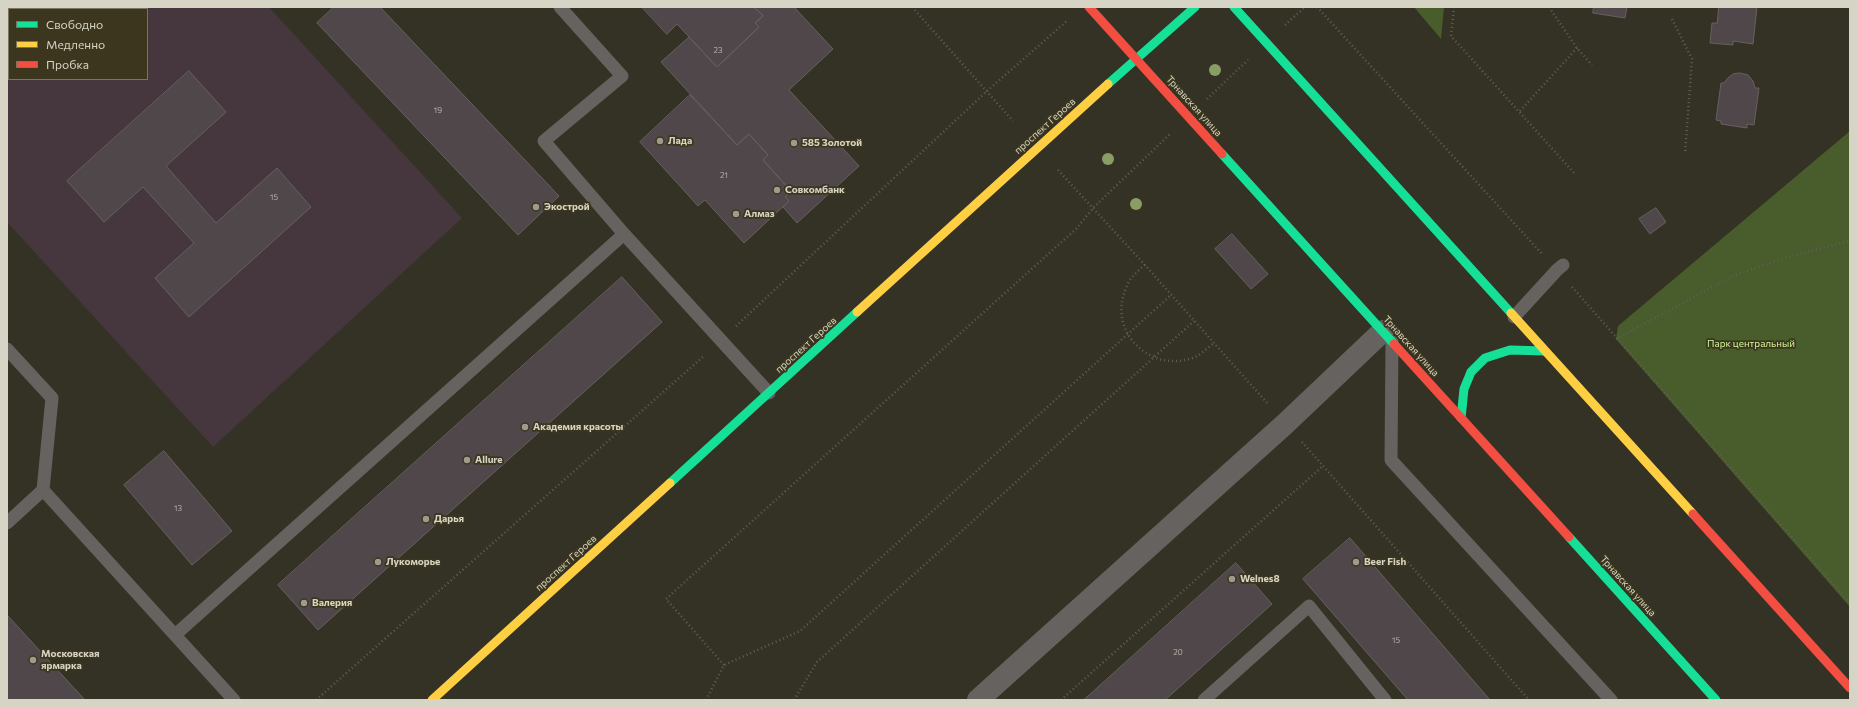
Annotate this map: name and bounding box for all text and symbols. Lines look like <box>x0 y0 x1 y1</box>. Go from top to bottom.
legend <box>8 8 148 80</box>
text: Свободно <box>46 17 103 31</box>
text: Медленно <box>46 37 105 51</box>
house number: 23 <box>714 45 722 55</box>
text: Пробка <box>46 57 89 71</box>
street label: Трнавская улица <box>1164 73 1224 139</box>
street label: проспект Героев <box>1012 95 1078 157</box>
house number: 19 <box>434 105 442 115</box>
place label: Лада <box>668 135 692 147</box>
marker: Лада <box>655 136 665 146</box>
place label: 585 Золотой <box>802 137 862 149</box>
marker: 585 Золотой <box>789 138 799 148</box>
house number: 21 <box>720 170 728 180</box>
place label: Совкомбанк <box>785 184 845 196</box>
marker: Совкомбанк <box>772 185 782 195</box>
house number: 15 <box>270 192 278 202</box>
place label: Экострой <box>544 201 590 213</box>
marker: Экострой <box>531 202 541 212</box>
place label: Алмаз <box>744 208 775 220</box>
marker: Алмаз <box>731 209 741 219</box>
street label: Трнавская улица <box>1381 313 1441 379</box>
street label: проспект Героев <box>773 314 839 376</box>
park label: Парк центральный <box>1707 338 1795 350</box>
place label: Академия красоты <box>533 421 623 433</box>
marker: Академия красоты <box>520 422 530 432</box>
place label: Allure <box>475 454 503 466</box>
marker: Allure <box>462 455 472 465</box>
house number: 13 <box>174 503 182 513</box>
place label: Дарья <box>434 513 464 525</box>
marker: Дарья <box>421 514 431 524</box>
street label: проспект Героев <box>533 532 599 594</box>
street label: Трнавская улица <box>1598 553 1658 619</box>
place label: Лукоморье <box>386 556 440 568</box>
place label: Beer Fish <box>1364 556 1406 568</box>
marker: Лукоморье <box>373 557 383 567</box>
marker: Beer Fish <box>1351 557 1361 567</box>
place label: Welnes8 <box>1240 573 1280 585</box>
marker: Welnes8 <box>1227 574 1237 584</box>
place label: Валерия <box>312 597 352 609</box>
marker: Валерия <box>299 598 309 608</box>
house number: 15 <box>1392 635 1400 645</box>
house number: 20 <box>1173 647 1183 657</box>
place label: Московская ярмарка <box>41 648 100 672</box>
marker: Московская ярмарка <box>28 655 38 665</box>

